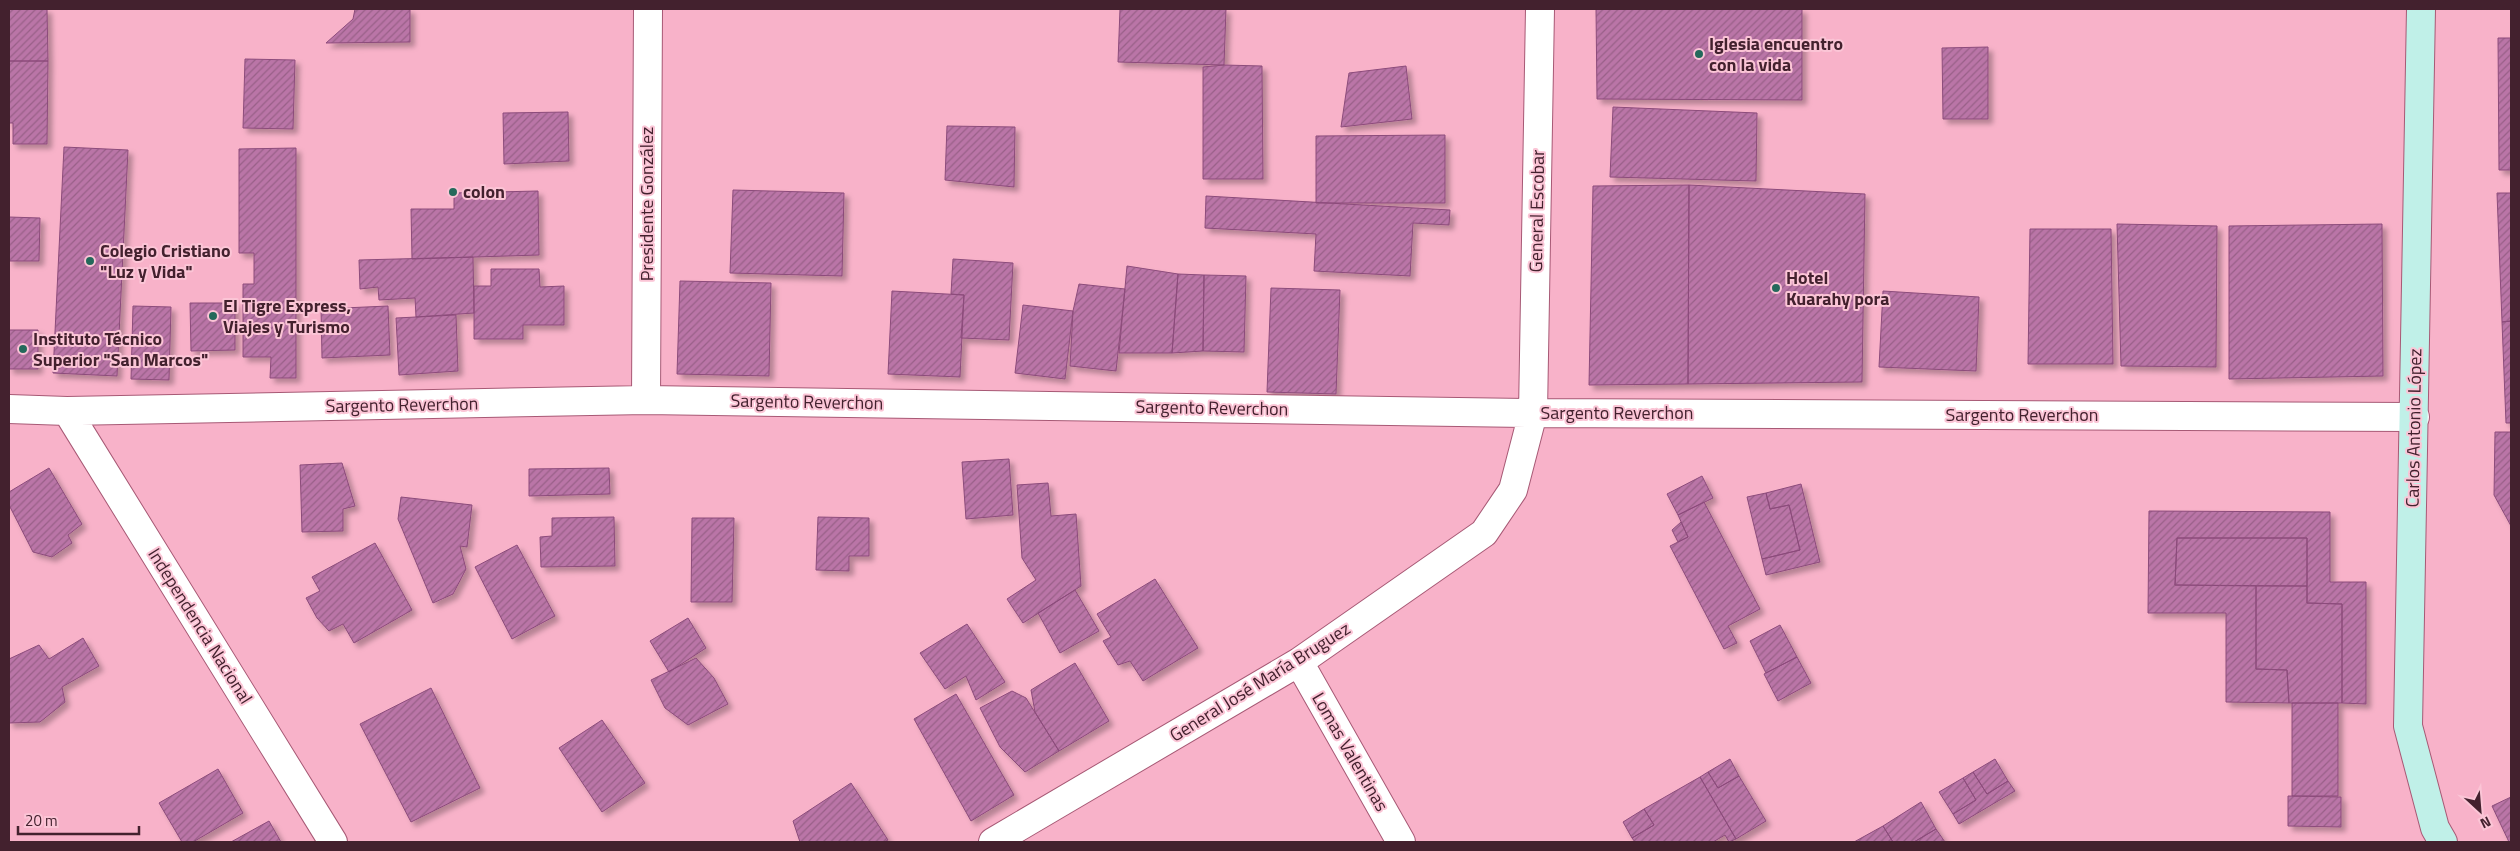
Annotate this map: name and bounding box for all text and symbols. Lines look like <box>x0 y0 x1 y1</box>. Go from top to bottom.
place label: Iglesia encuentro con la vida <box>1709 30 1843 78</box>
marker: Iglesia encuentro con la vida <box>1693 48 1705 60</box>
street label: Presidente González <box>633 127 660 281</box>
street label: General Escobar <box>1522 149 1551 273</box>
place label: colon <box>463 178 505 205</box>
marker: colon <box>447 186 459 198</box>
place label: Colegio Cristiano "Luz y Vida" <box>100 237 231 285</box>
marker: Colegio Cristiano "Luz y Vida" <box>84 255 96 267</box>
place label: Hotel Kuarahy pora <box>1786 264 1890 312</box>
marker: Hotel Kuarahy pora <box>1770 282 1782 294</box>
place label: El Tigre Express, Viajes y Turismo <box>223 292 351 340</box>
marker: El Tigre Express, Viajes y Turismo <box>207 310 219 322</box>
place label: Instituto Técnico Superior "San Marcos" <box>33 325 208 373</box>
marker: Instituto Técnico Superior "San Marcos" <box>17 343 29 355</box>
street label: Carlos Antonio López <box>2399 348 2428 508</box>
street label: Sargento Reverchon <box>730 387 884 416</box>
street label: Sargento Reverchon <box>325 390 479 419</box>
street label: Sargento Reverchon <box>1135 393 1289 422</box>
street label: Sargento Reverchon <box>1541 399 1693 426</box>
street label: Sargento Reverchon <box>1946 401 2098 428</box>
street label: Independencia Nacional <box>141 543 259 709</box>
street label: General José María Bruguez <box>1164 615 1355 748</box>
street label: Lomas Valentinas <box>1305 687 1396 816</box>
north arrow <box>2455 786 2505 836</box>
scale bar <box>18 804 139 836</box>
text: 20 m <box>25 809 58 832</box>
text: N <box>2477 812 2495 835</box>

